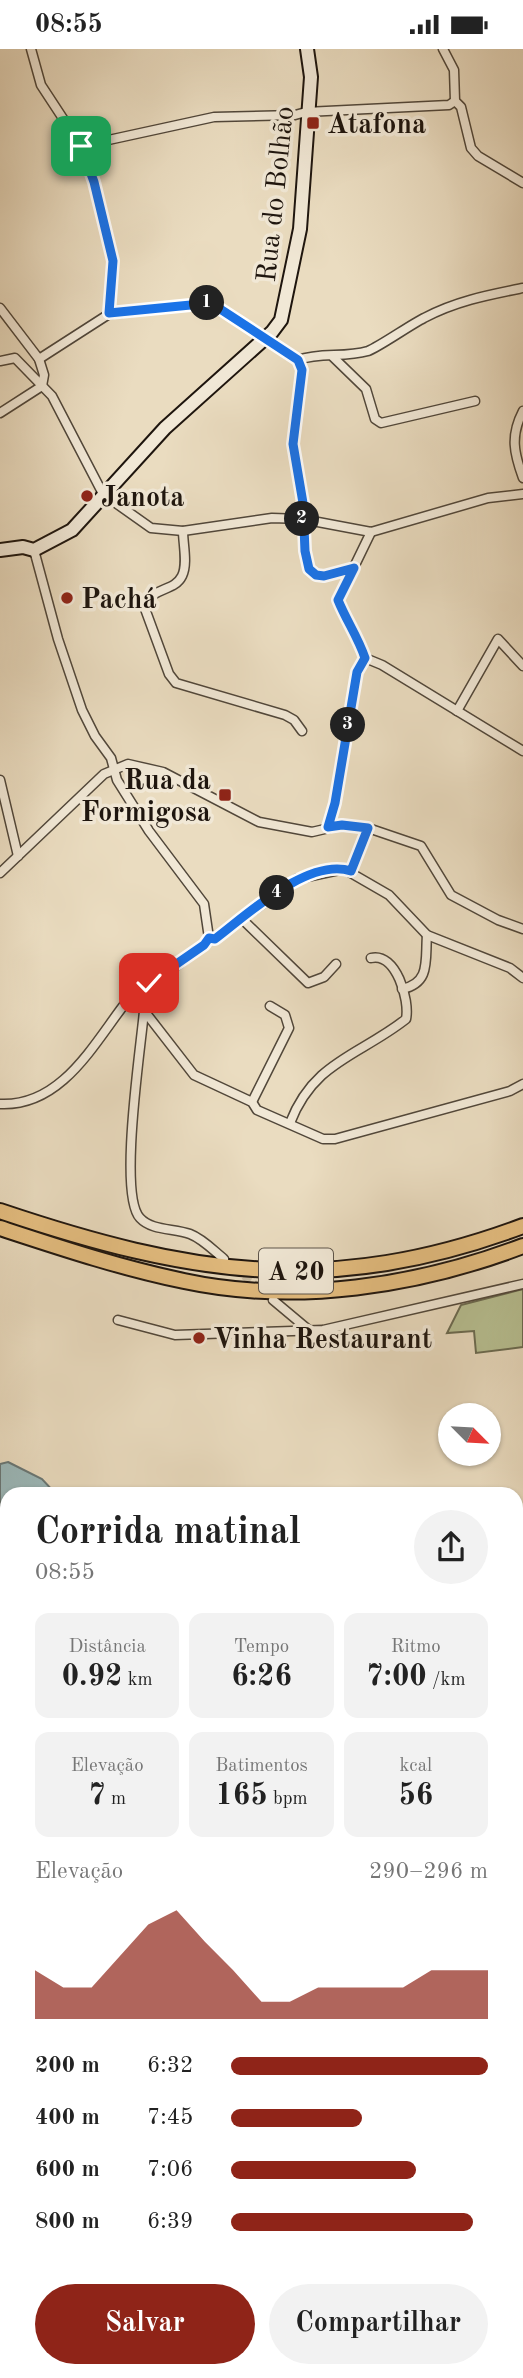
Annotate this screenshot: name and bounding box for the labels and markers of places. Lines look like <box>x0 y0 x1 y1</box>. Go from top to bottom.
place label: Atafona <box>327 112 426 140</box>
marker: Atafona <box>305 115 321 131</box>
pin <box>51 116 111 176</box>
pin: 1 <box>190 285 224 321</box>
place label: Janota <box>101 485 184 513</box>
marker: Janota <box>79 488 95 504</box>
pin: 2 <box>284 501 320 537</box>
place label: Pachá <box>81 587 157 615</box>
marker: Pachá <box>59 590 75 606</box>
pin: 3 <box>330 707 366 743</box>
place label: Rua da Formigosa <box>81 768 211 828</box>
marker: Rua da Formigosa <box>217 787 233 803</box>
pin: 4 <box>260 875 294 911</box>
pin <box>119 953 179 1013</box>
place label: Vinha Restaurant <box>213 1327 432 1355</box>
marker: Vinha Restaurant <box>191 1330 207 1346</box>

